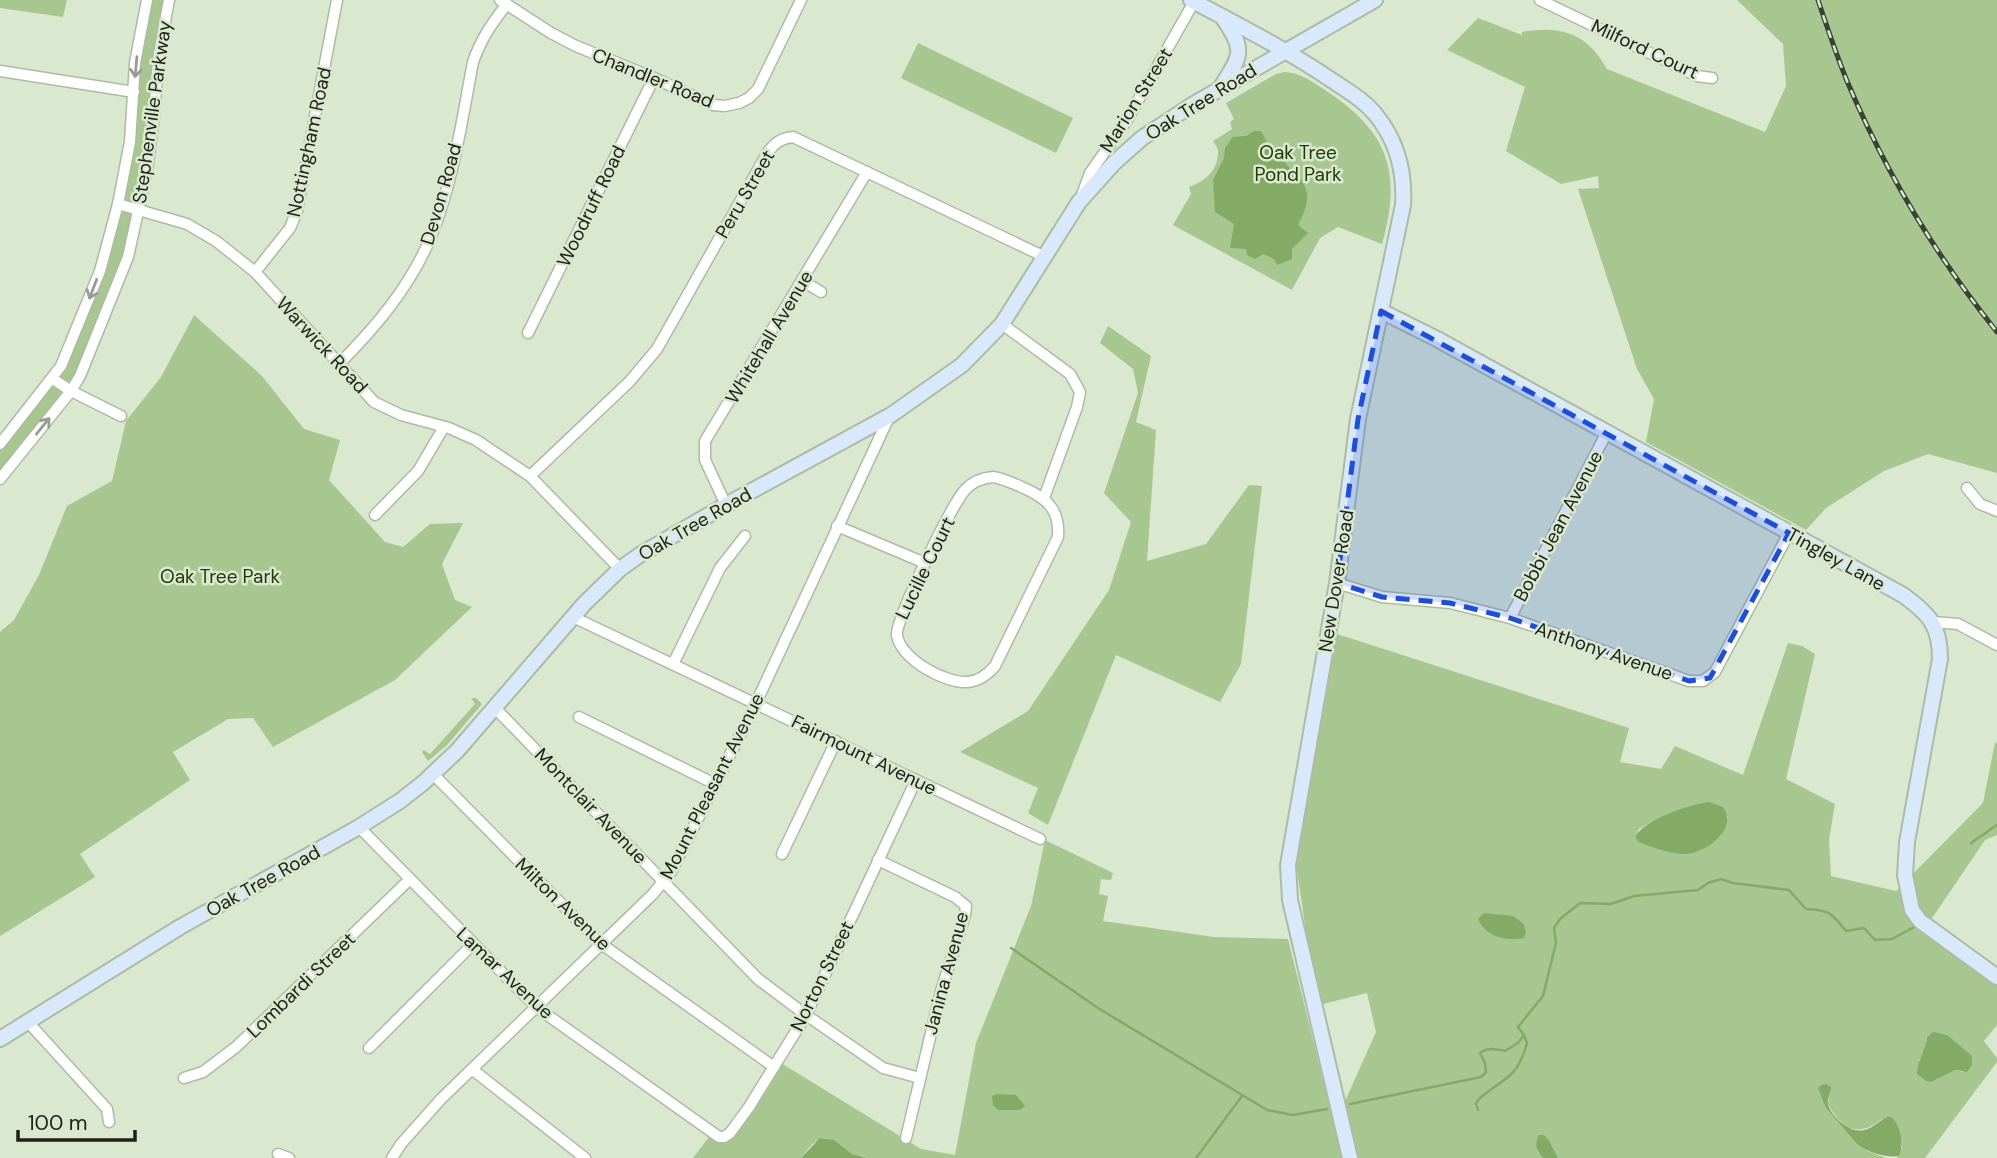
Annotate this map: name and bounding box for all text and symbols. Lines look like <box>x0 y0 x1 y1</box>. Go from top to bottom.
street label: Milford Court <box>1587 13 1703 85</box>
street label: Stephenville Parkway <box>127 18 177 205</box>
street label: Chandler Road <box>588 42 718 114</box>
street label: Marion Street <box>1094 43 1178 157</box>
one-way arrow <box>129 55 142 78</box>
street label: Oak Tree Road <box>1141 58 1261 146</box>
street label: Nottingham Road <box>281 65 337 219</box>
street label: Devon Road <box>415 140 467 248</box>
park label: Oak Tree Pond Park <box>1254 140 1342 187</box>
street label: Woodruff Road <box>551 141 631 271</box>
street label: Peru Street <box>710 145 780 243</box>
street label: Whitehall Avenue <box>719 266 819 408</box>
one-way arrow <box>85 278 98 300</box>
street label: Warwick Road <box>271 291 373 399</box>
one-way arrow <box>35 418 50 436</box>
street label: Bobbi Jean Avenue <box>1508 446 1608 606</box>
street label: Oak Tree Road <box>634 481 756 567</box>
street label: New Dover Road <box>1312 508 1360 654</box>
street label: Lucille Court <box>889 513 961 623</box>
street label: Tingley Lane <box>1782 522 1890 596</box>
park label: Oak Tree Park <box>160 564 280 589</box>
street label: Anthony Avenue <box>1532 616 1676 686</box>
street label: Mount Pleasant Avenue <box>654 689 770 883</box>
street label: Fairmount Avenue <box>787 709 941 801</box>
street label: Montclair Avenue <box>529 743 653 869</box>
street label: Oak Tree Road <box>201 839 325 923</box>
street label: Milton Avenue <box>510 852 616 956</box>
street label: Janina Avenue <box>918 909 974 1037</box>
street label: Norton Street <box>785 917 859 1035</box>
street label: Lamar Avenue <box>451 921 559 1025</box>
street label: Lombardi Street <box>241 927 361 1043</box>
scale bar <box>18 1098 135 1142</box>
text: 100 m <box>28 1109 88 1137</box>

